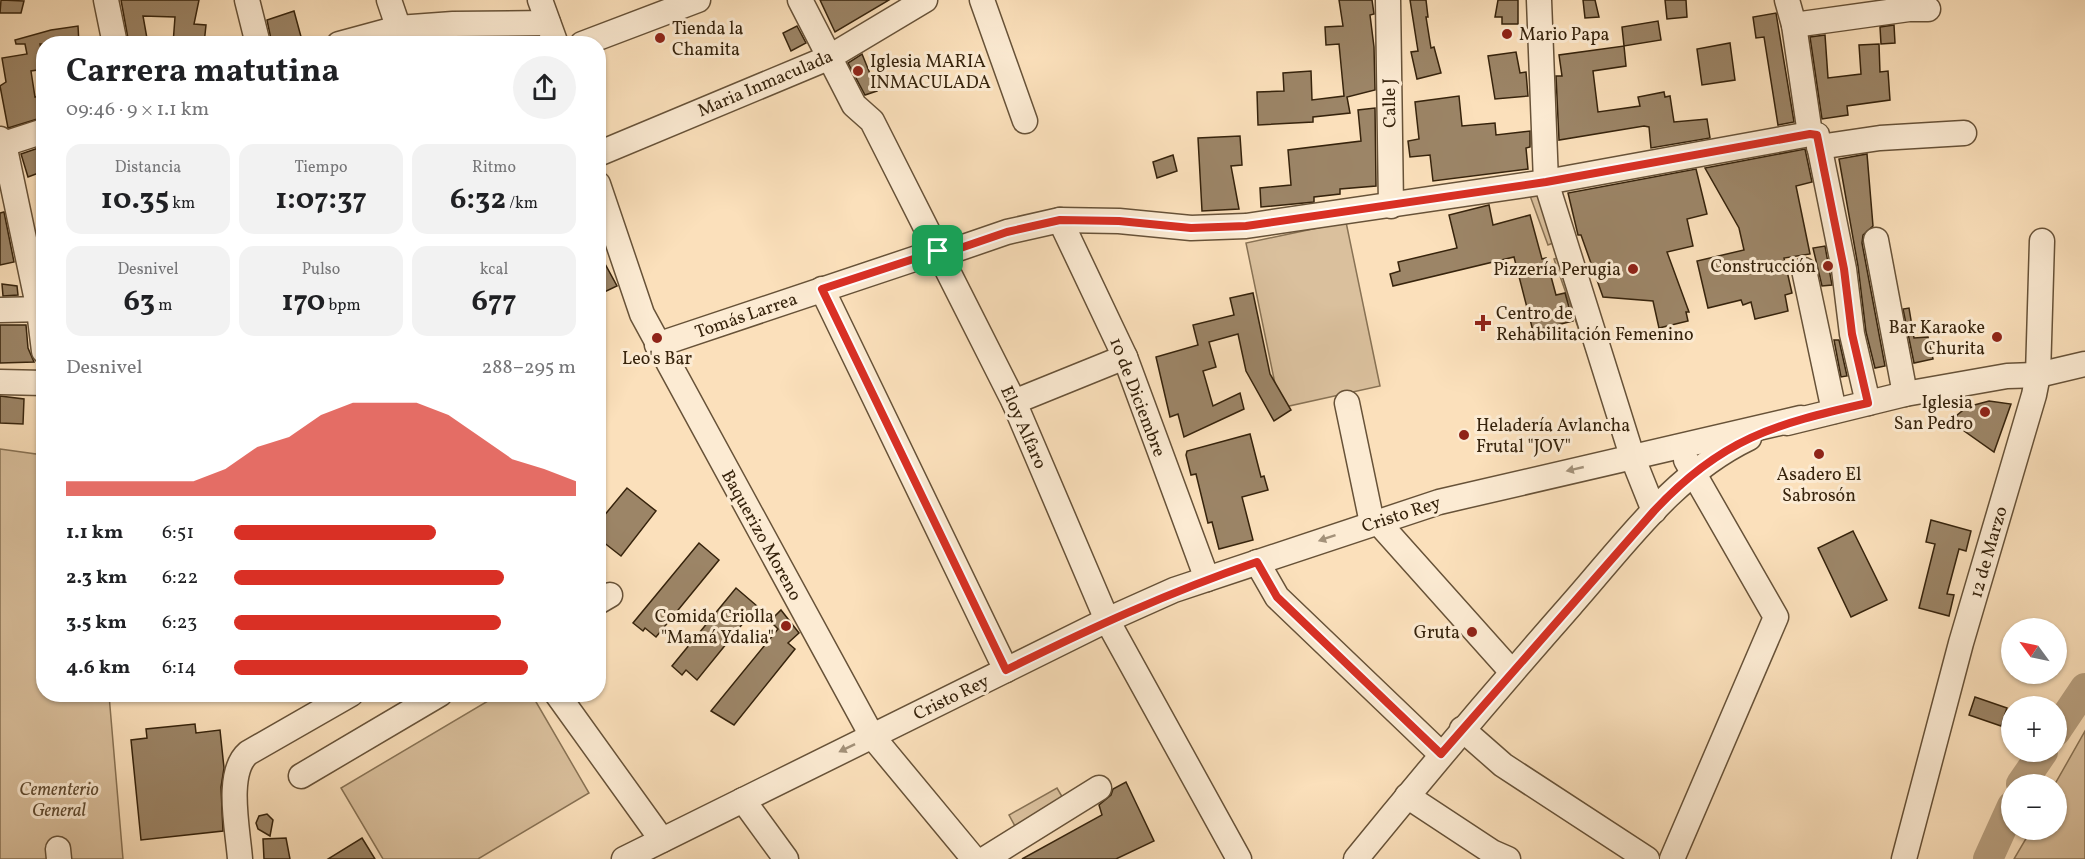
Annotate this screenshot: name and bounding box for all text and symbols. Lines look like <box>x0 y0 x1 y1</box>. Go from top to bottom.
place label: Tienda la Chamita <box>672 17 743 63</box>
place label: Mario Papa <box>1519 23 1610 48</box>
marker: Mario Papa <box>1500 27 1514 41</box>
marker: Tienda la Chamita <box>653 31 667 45</box>
street label: Maria Inmaculada <box>694 45 837 124</box>
text: Carrera matutina <box>66 50 340 96</box>
place label: Iglesia MARIA INMACULADA <box>870 50 991 96</box>
button: share <box>513 56 576 119</box>
marker: Iglesia MARIA INMACULADA <box>851 64 865 78</box>
street label: Calle J <box>1378 78 1403 128</box>
text: 09:46 · 9 × 1.1 km <box>66 96 209 124</box>
text: Distancia <box>115 157 181 179</box>
text: Tiempo <box>295 157 347 179</box>
text: Ritmo <box>472 157 516 179</box>
text: 10.35 <box>101 179 169 221</box>
text: 1:07:37 <box>275 179 367 221</box>
text: 6:32 <box>450 179 506 221</box>
text: km <box>169 193 195 215</box>
text: /km <box>506 193 538 215</box>
pin <box>912 225 963 276</box>
icon: arrive <box>921 234 954 267</box>
place label: Construcción <box>1710 255 1816 280</box>
place label: Pizzería Perugia <box>1493 258 1621 283</box>
text: Desnivel <box>117 259 179 281</box>
text: Pulso <box>302 259 340 281</box>
text: kcal <box>480 259 508 281</box>
marker: Construcción <box>1821 259 1835 273</box>
marker: Pizzería Perugia <box>1626 262 1640 276</box>
text: 63 <box>124 281 155 323</box>
text: 170 <box>281 281 325 323</box>
text: 677 <box>471 281 517 323</box>
street label: Tomás Larrea <box>692 287 801 346</box>
text: m <box>155 295 172 317</box>
text: bpm <box>325 295 361 317</box>
place label: Centro de Rehabilitación Femenino <box>1496 302 1694 348</box>
marker: Centro de Rehabilitación Femenino <box>1474 314 1492 332</box>
place label: Bar Karaoke Churita <box>1889 316 1985 362</box>
marker: Bar Karaoke Churita <box>1990 330 2004 344</box>
marker: Leo's Bar <box>650 331 664 345</box>
street label: 10 de Diciembre <box>1102 334 1171 461</box>
place label: Leo's Bar <box>622 347 692 372</box>
text: Desnivel <box>66 354 142 382</box>
text: 288–295 m <box>482 354 576 382</box>
street label: Eloy Alfaro <box>993 382 1052 473</box>
place label: Iglesia San Pedro <box>1894 391 1973 437</box>
marker: Iglesia San Pedro <box>1978 405 1992 419</box>
place label: Heladería Avlancha Frutal "JOV" <box>1476 414 1630 460</box>
marker: Heladería Avlancha Frutal "JOV" <box>1457 428 1471 442</box>
marker: Asadero El Sabrosón <box>1812 447 1826 461</box>
place label: Asadero El Sabrosón <box>1777 463 1861 509</box>
one-way arrow <box>1566 465 1584 475</box>
street label: Baquerizo Moreno <box>714 466 807 606</box>
street label: Cristo Rey <box>1359 491 1444 540</box>
street label: 12 de Marzo <box>1964 504 2014 601</box>
text: 1.1 km <box>66 519 123 547</box>
text: 6:51 <box>162 519 194 547</box>
one-way arrow <box>1318 534 1336 544</box>
text: 2.3 km <box>66 564 127 592</box>
text: 6:22 <box>162 564 198 592</box>
place label: Comida Criolla "Mamá Ydalia" <box>655 605 774 651</box>
text: 3.5 km <box>66 609 127 637</box>
text: 6:23 <box>162 609 197 637</box>
north arrow <box>2001 618 2067 684</box>
map controls <box>2001 618 2067 840</box>
marker: Comida Criolla "Mamá Ydalia" <box>779 619 793 633</box>
place label: Gruta <box>1414 621 1460 646</box>
marker: Gruta <box>1465 625 1479 639</box>
text: 4.6 km <box>66 654 130 682</box>
text: 6:14 <box>162 654 197 682</box>
street label: Cristo Rey <box>909 669 994 728</box>
button: + <box>2001 696 2067 762</box>
one-way arrow <box>839 744 856 753</box>
button: − <box>2001 774 2067 840</box>
park label: Cementerio General <box>19 778 99 824</box>

